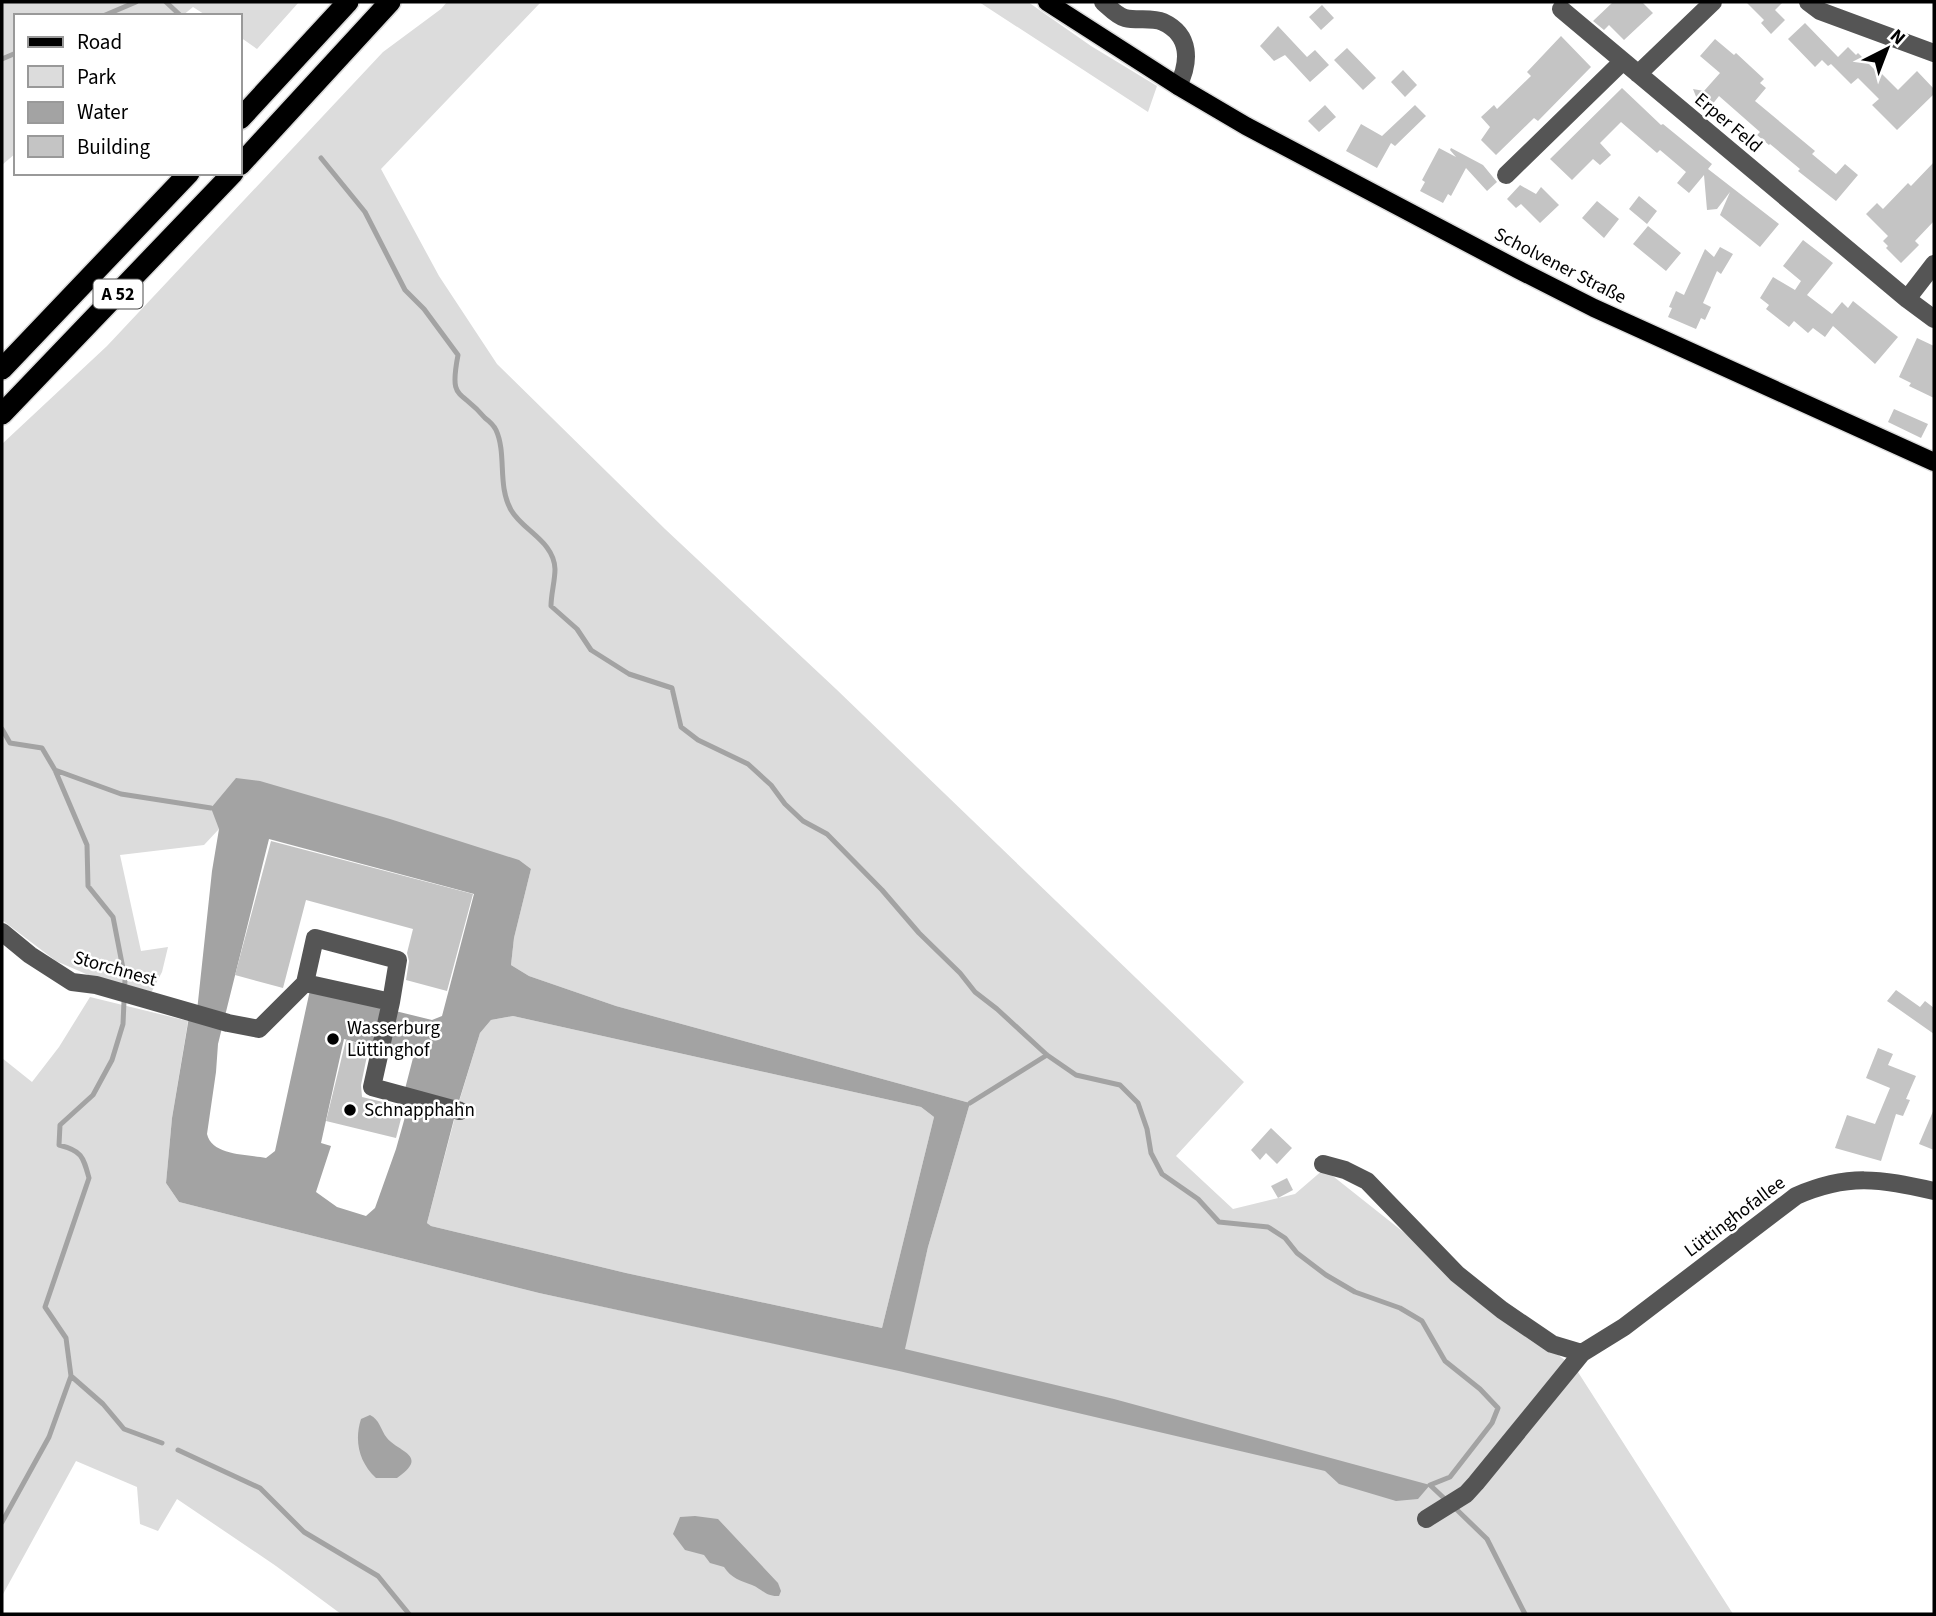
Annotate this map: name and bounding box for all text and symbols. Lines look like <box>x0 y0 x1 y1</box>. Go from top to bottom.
legend <box>14 14 242 175</box>
north arrow <box>1852 14 1922 84</box>
text: N <box>1884 23 1911 52</box>
text: Road <box>77 27 122 57</box>
text: Park <box>77 62 117 92</box>
street label: Erper Feld <box>1688 87 1768 159</box>
text: Water <box>77 97 129 127</box>
text: Building <box>77 132 151 162</box>
street label: Scholvener Straße <box>1489 221 1631 311</box>
road number: A 52 <box>94 280 142 308</box>
street label: Storchnest <box>70 944 160 994</box>
place label: Wasserburg Lüttinghof <box>347 1015 440 1064</box>
marker: Wasserburg Lüttinghof <box>325 1031 341 1047</box>
place label: Schnapphahn <box>364 1097 475 1124</box>
marker: Schnapphahn <box>342 1102 358 1118</box>
street label: Lüttinghofallee <box>1679 1170 1791 1264</box>

